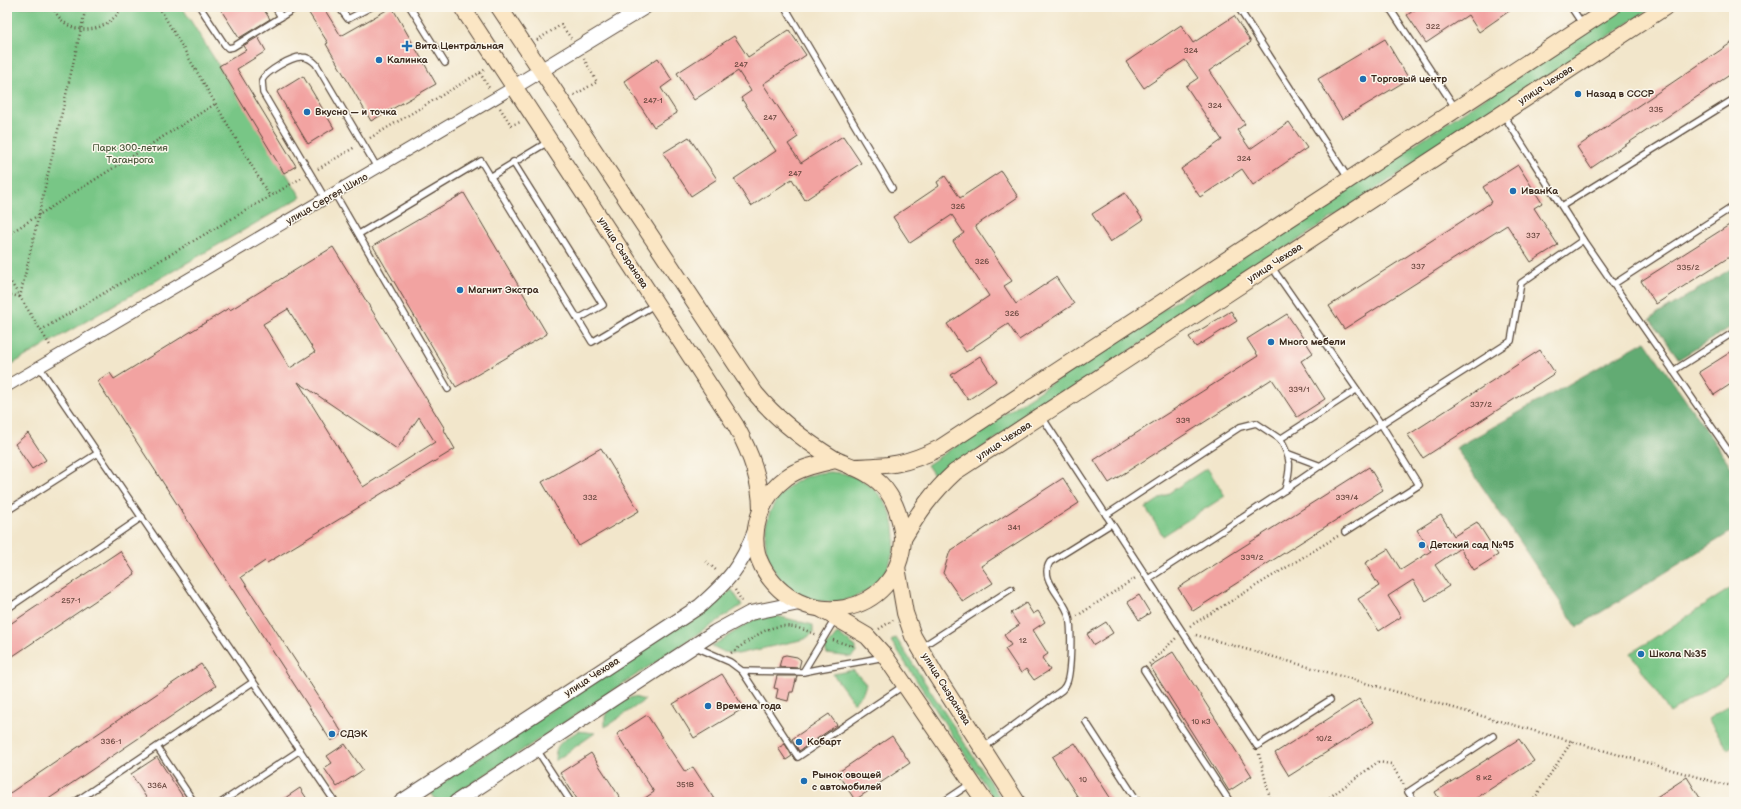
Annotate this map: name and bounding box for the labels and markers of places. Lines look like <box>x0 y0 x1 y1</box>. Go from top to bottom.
place label: Вита Центральная <box>415 40 504 52</box>
marker: Вита Центральная <box>402 41 412 51</box>
place label: Калинка <box>387 54 428 66</box>
marker: Калинка <box>374 55 384 65</box>
place label: Торговый центр <box>1371 73 1447 85</box>
marker: Торговый центр <box>1358 74 1368 84</box>
place label: Назад в СССР <box>1586 88 1655 100</box>
marker: Назад в СССР <box>1573 89 1583 99</box>
place label: Вкусно — и точка <box>315 106 397 118</box>
marker: Вкусно — и точка <box>302 107 312 117</box>
place label: ИванКа <box>1521 185 1558 197</box>
marker: ИванКа <box>1508 186 1518 196</box>
place label: Магнит Экстра <box>468 284 539 296</box>
marker: Магнит Экстра <box>455 285 465 295</box>
place label: Много мебели <box>1279 336 1346 348</box>
marker: Много мебели <box>1266 337 1276 347</box>
place label: Детский сад №95 <box>1430 539 1514 551</box>
marker: Детский сад №95 <box>1417 540 1427 550</box>
place label: Школа №35 <box>1649 648 1707 660</box>
marker: Школа №35 <box>1636 649 1646 659</box>
place label: Времена года <box>716 700 781 712</box>
marker: Времена года <box>703 701 713 711</box>
place label: СДЭК <box>340 728 368 740</box>
marker: СДЭК <box>327 729 337 739</box>
place label: Кобарт <box>807 736 842 748</box>
marker: Кобарт <box>794 737 804 747</box>
place label: Рынок овощей с автомобилей <box>812 769 882 793</box>
marker: Рынок овощей с автомобилей <box>799 776 809 786</box>

